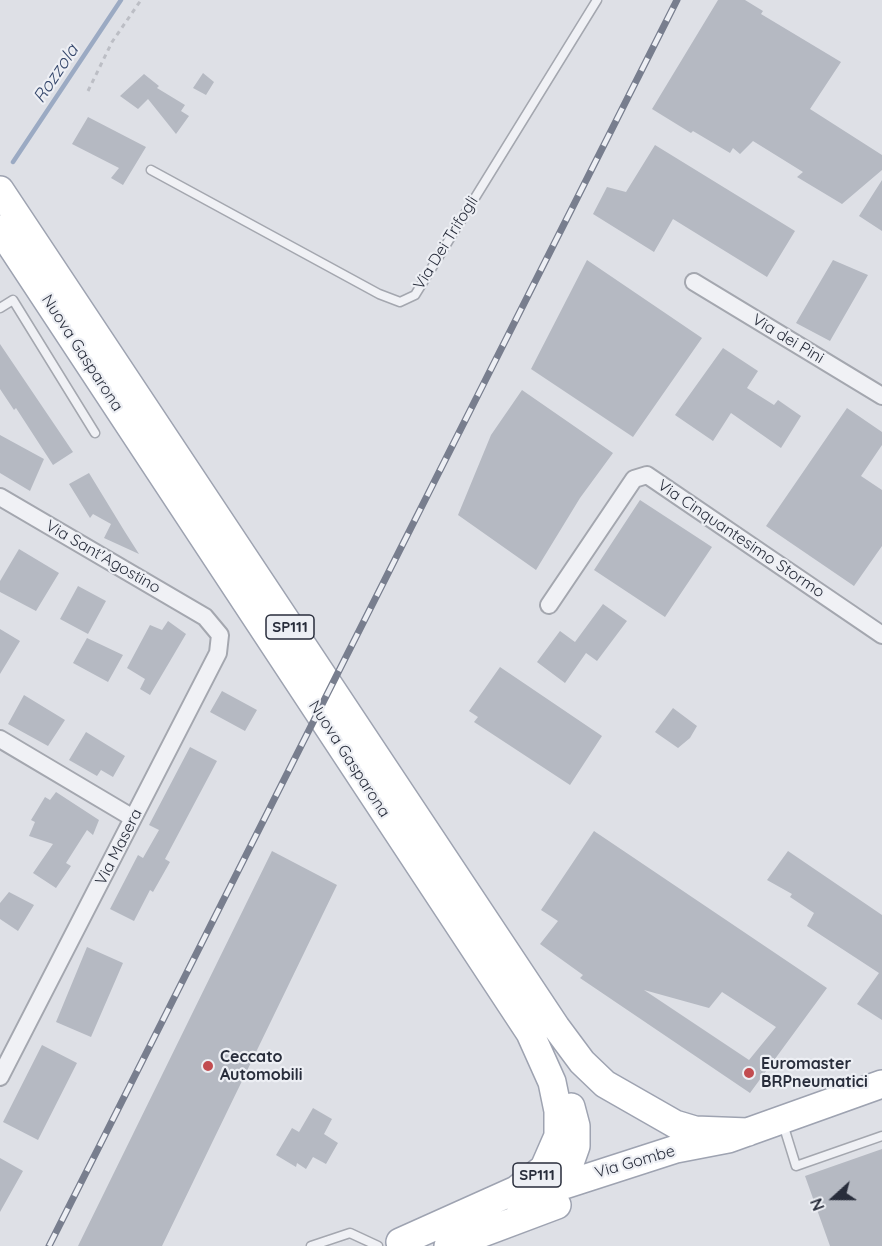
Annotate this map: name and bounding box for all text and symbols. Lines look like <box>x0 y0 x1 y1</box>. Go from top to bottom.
water label: Rozzola <box>29 41 83 107</box>
street label: Via Dei Trifogli <box>410 193 482 293</box>
street label: Nuova Gasparona <box>37 291 127 415</box>
street label: Via dei Pini <box>749 310 827 368</box>
street label: Via Cinquantesimo Stormo <box>654 476 828 602</box>
street label: Via Sant'Agostino <box>42 516 164 598</box>
road number: SP111 <box>266 615 314 639</box>
street label: Nuova Gasparona <box>304 697 394 821</box>
street label: Via Masera <box>92 806 146 888</box>
place label: Ceccato Automobili <box>220 1047 303 1085</box>
place label: Euromaster BRPneumatici <box>761 1054 868 1092</box>
marker: Ceccato Automobili <box>201 1059 215 1073</box>
marker: Euromaster BRPneumatici <box>742 1066 756 1080</box>
street label: Via Gombe <box>593 1141 677 1183</box>
road number: SP111 <box>513 1163 561 1187</box>
north arrow <box>804 1168 864 1228</box>
text: N <box>806 1195 829 1214</box>

